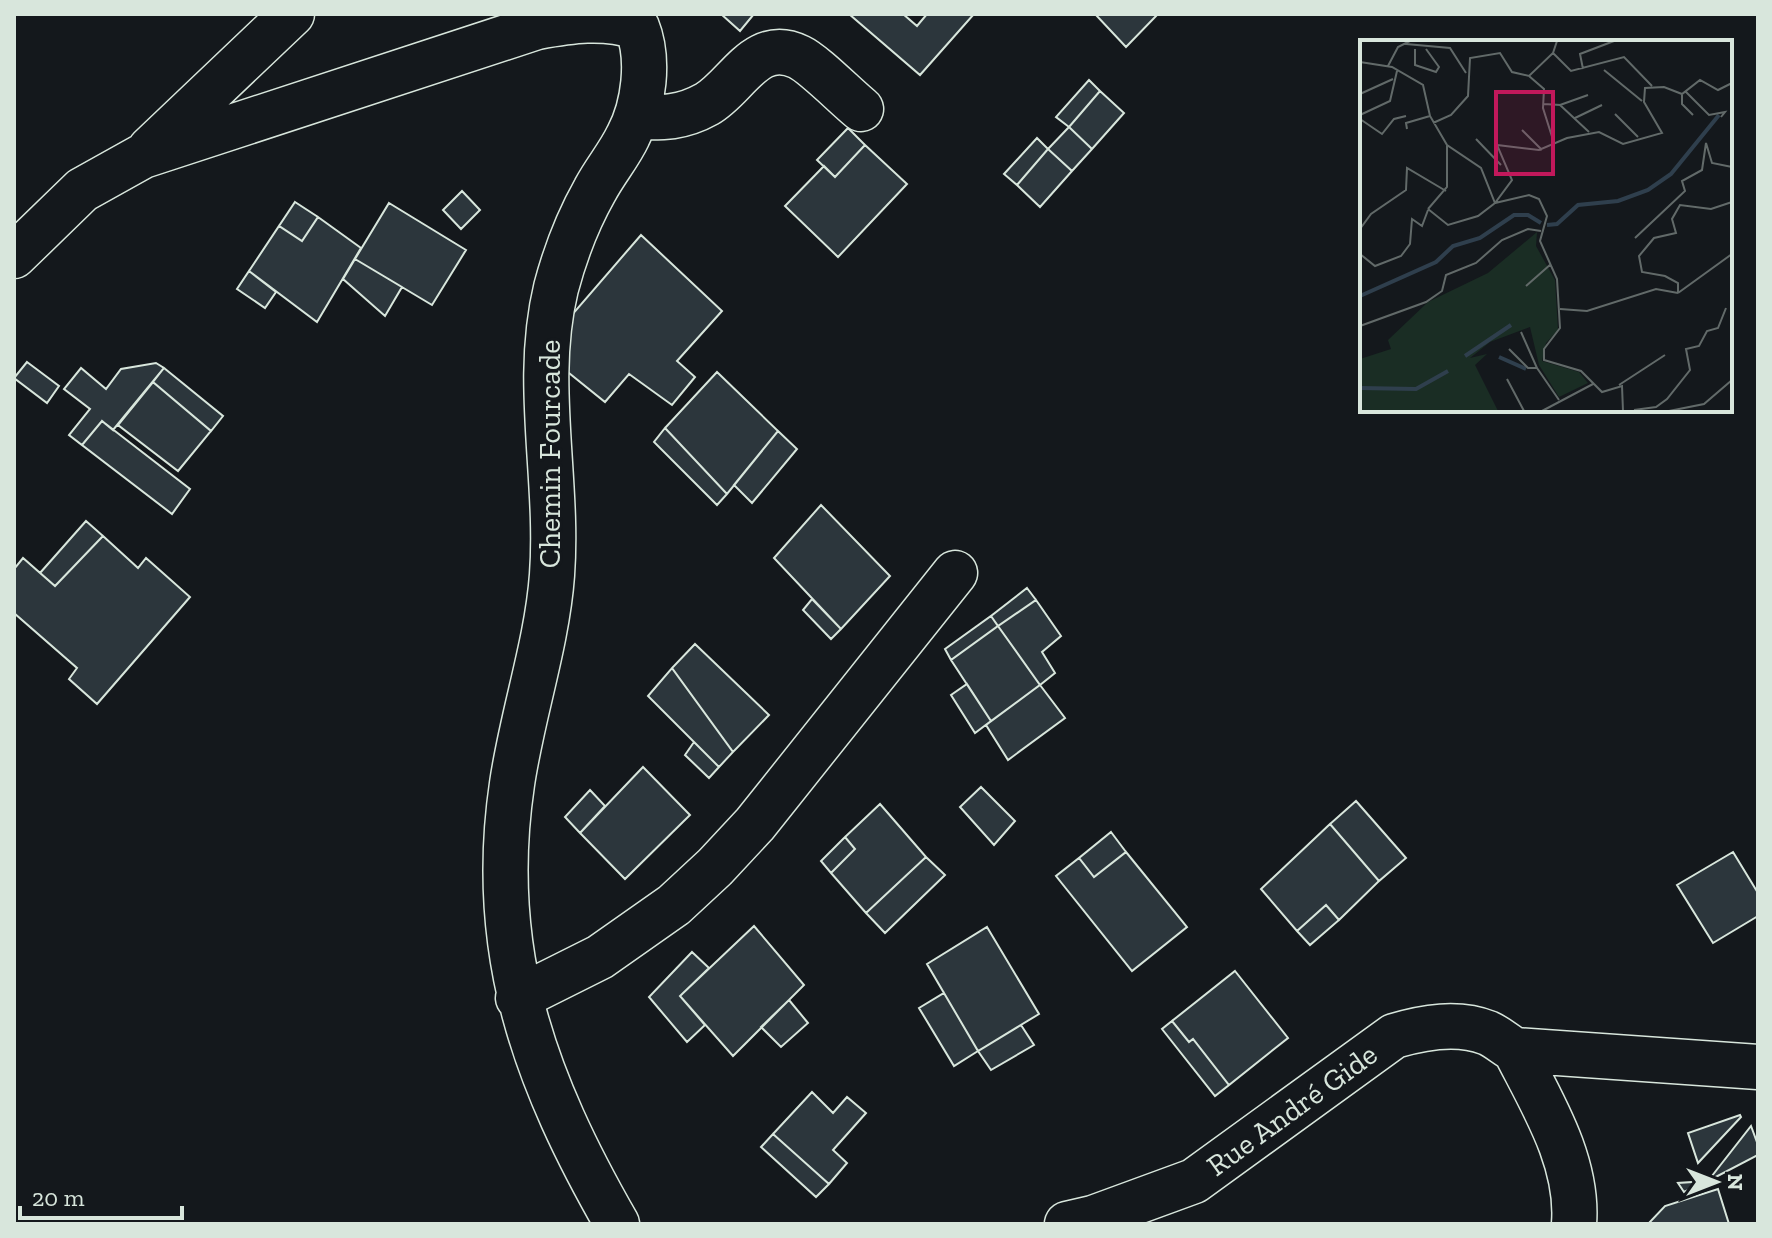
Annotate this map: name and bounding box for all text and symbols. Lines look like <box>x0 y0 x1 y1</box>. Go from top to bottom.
inset map <box>1360 40 1732 412</box>
street label: Chemin Fourcade <box>532 340 568 568</box>
street label: Rue André Gide <box>1200 1036 1384 1184</box>
north arrow <box>1676 1142 1756 1222</box>
scale bar <box>20 1170 182 1220</box>
text: N <box>1722 1174 1749 1191</box>
text: 20 m <box>32 1183 85 1212</box>

